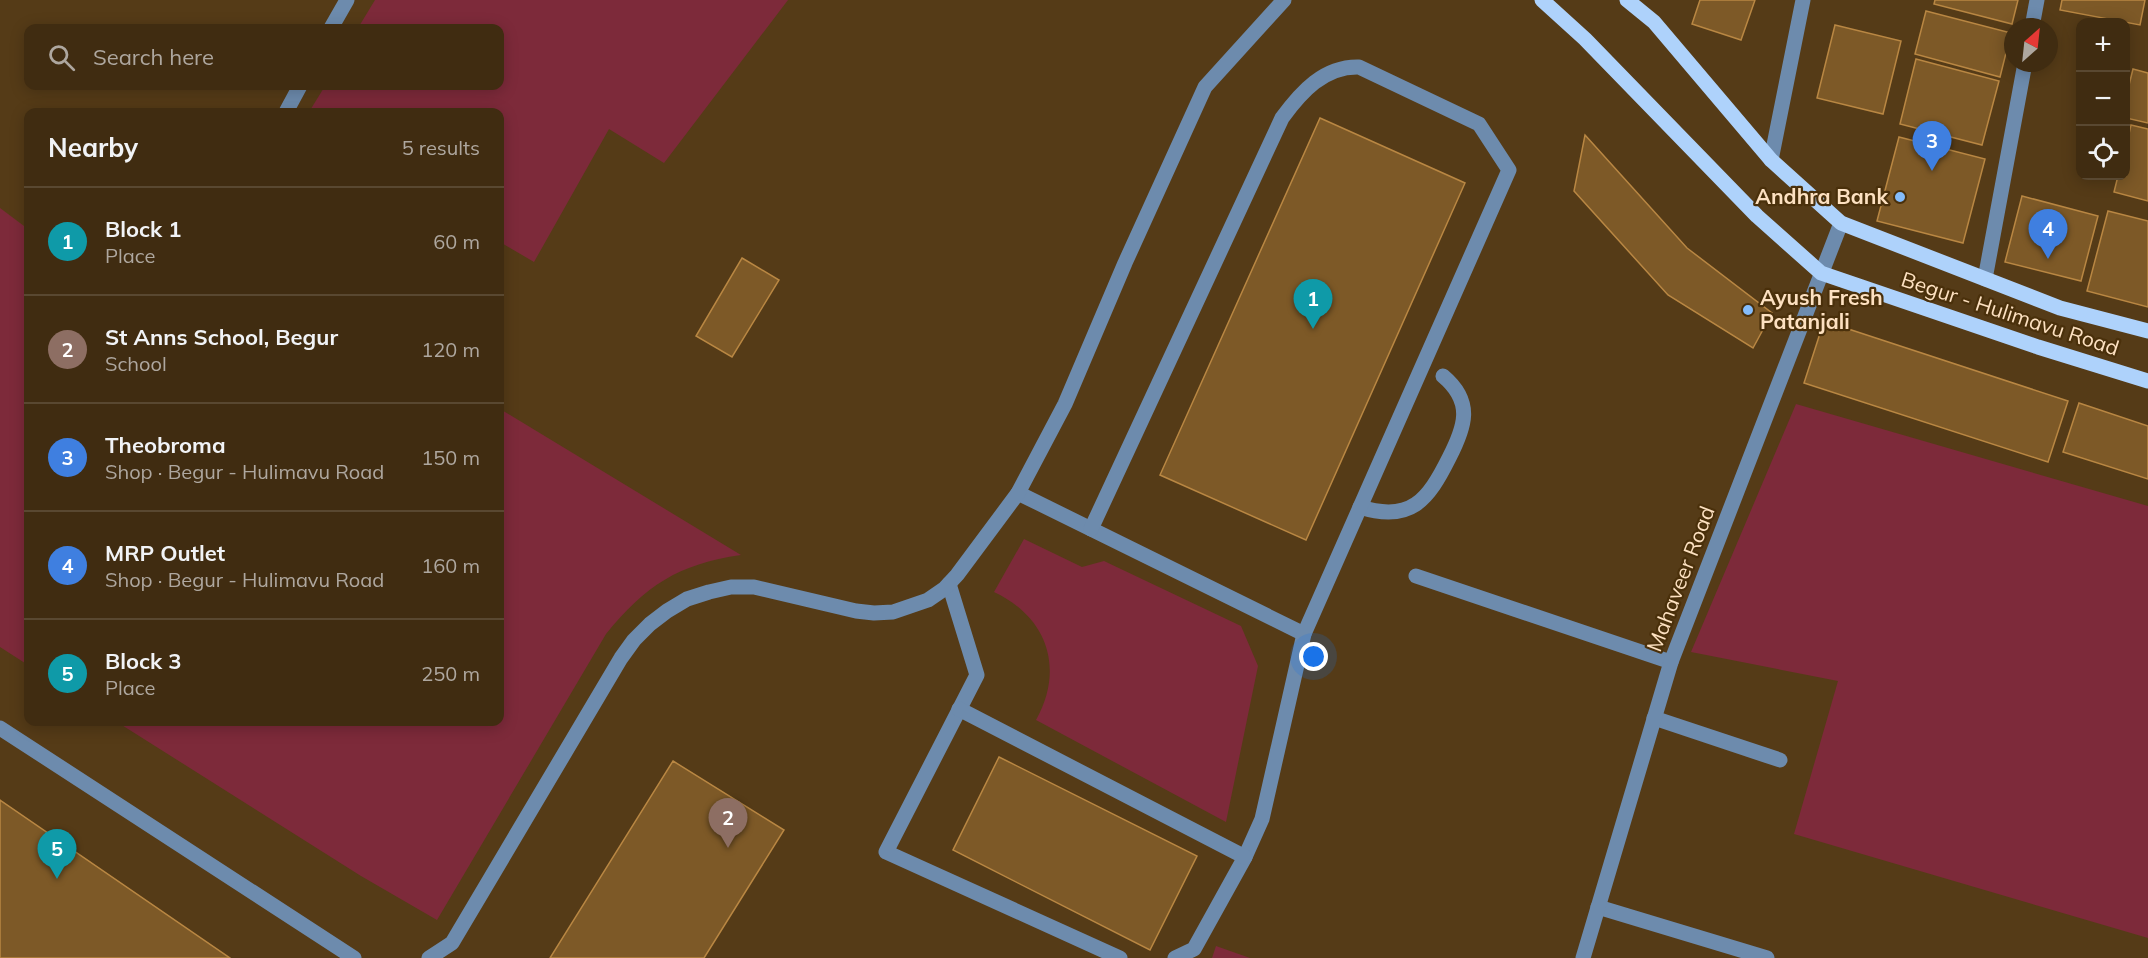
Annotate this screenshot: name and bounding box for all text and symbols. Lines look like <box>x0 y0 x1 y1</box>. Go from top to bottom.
north arrow <box>2004 18 2058 72</box>
map controls <box>2076 18 2130 180</box>
button: + <box>2076 18 2130 72</box>
search box <box>24 24 504 90</box>
icon: search <box>45 41 78 74</box>
text: Search here <box>93 43 214 71</box>
button: − <box>2076 72 2130 126</box>
pin: 3 <box>1912 122 1952 171</box>
button: locate <box>2076 126 2130 180</box>
text: Nearby <box>48 131 138 164</box>
text: 5 results <box>402 135 480 160</box>
place label: Andhra Bank <box>1755 183 1888 209</box>
marker: Andhra Bank <box>1893 190 1907 204</box>
pin: 4 <box>2028 210 2068 259</box>
text: Block 1 <box>105 215 181 243</box>
text: 1 <box>62 229 74 254</box>
text: 60 m <box>433 229 480 254</box>
text: Place <box>105 243 155 268</box>
street label: Begur - Hulimavu Road <box>1898 266 2122 361</box>
pin: 1 <box>1294 280 1332 329</box>
place label: Ayush Fresh Patanjali <box>1760 284 1883 334</box>
marker: Ayush Fresh Patanjali <box>1741 303 1755 317</box>
text: St Anns School, Begur <box>105 323 338 351</box>
text: 2 <box>62 337 74 362</box>
text: 120 m <box>421 337 480 362</box>
text: School <box>105 351 167 376</box>
text: Theobroma <box>105 431 226 459</box>
text: 3 <box>62 445 74 470</box>
text: 150 m <box>421 445 480 470</box>
text: Shop · Begur - Hulimavu Road <box>105 459 384 484</box>
street label: Mahaveer Road <box>1640 502 1720 655</box>
text: MRP Outlet <box>105 539 225 567</box>
text: 4 <box>62 553 74 578</box>
text: 160 m <box>421 553 480 578</box>
text: Shop · Begur - Hulimavu Road <box>105 567 384 592</box>
your location <box>1299 642 1328 671</box>
text: Block 3 <box>105 647 181 675</box>
text: 5 <box>62 661 74 686</box>
text: 250 m <box>421 661 480 686</box>
text: Place <box>105 675 155 700</box>
pin: 2 <box>708 798 748 848</box>
pin: 5 <box>38 830 76 879</box>

